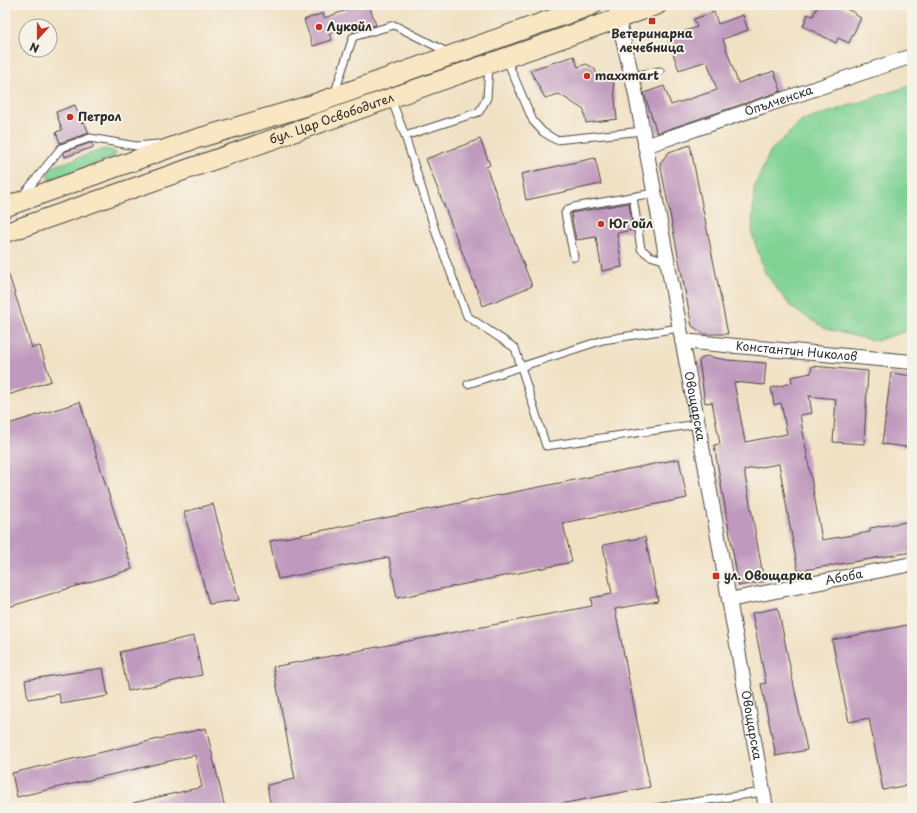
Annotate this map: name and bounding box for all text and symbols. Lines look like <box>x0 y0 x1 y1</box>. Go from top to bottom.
marker: Ветеринарна лечебница <box>647 16 657 26</box>
place label: Лукойл <box>327 17 372 35</box>
north arrow <box>18 18 58 58</box>
marker: Лукойл <box>314 22 324 32</box>
place label: Ветеринарна лечебница <box>611 24 693 56</box>
text: N <box>27 38 41 57</box>
place label: maxxmart <box>595 66 659 84</box>
marker: maxxmart <box>582 71 592 81</box>
street label: Опълченска <box>742 80 815 120</box>
street label: бул. Цар Освободител <box>267 88 396 148</box>
place label: Петрол <box>78 107 122 125</box>
marker: Петрол <box>65 112 75 122</box>
place label: Юг ойл <box>609 214 653 232</box>
marker: Юг ойл <box>596 219 606 229</box>
street label: Константин Николов <box>735 336 858 365</box>
street label: Овощарска <box>680 370 711 443</box>
street label: Абоба <box>823 564 865 589</box>
place label: ул. Овощарка <box>724 566 812 584</box>
marker: ул. Овощарка <box>711 571 721 581</box>
street label: Овощарска <box>737 689 767 762</box>

